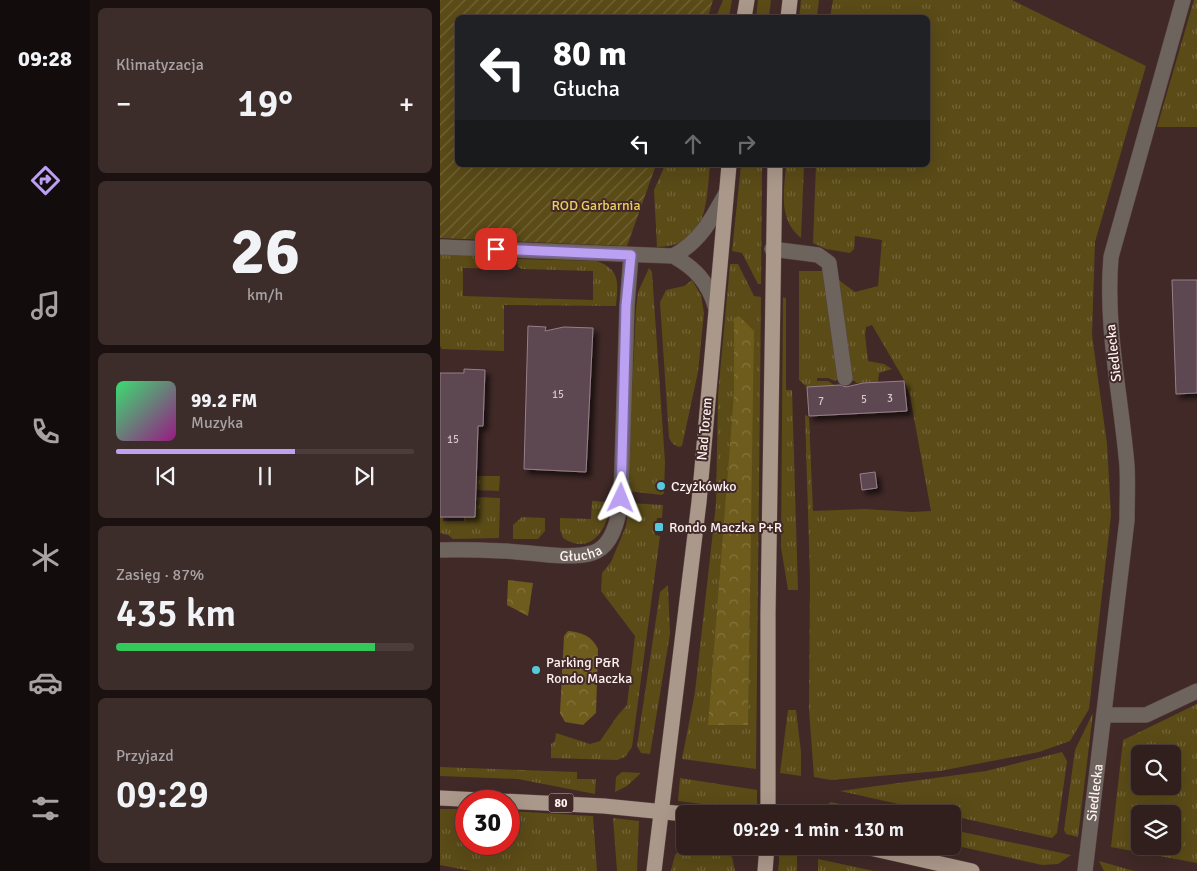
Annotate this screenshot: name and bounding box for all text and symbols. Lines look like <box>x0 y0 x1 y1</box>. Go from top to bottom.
text: 80 m <box>553 32 627 75</box>
icon: left <box>470 35 535 100</box>
text: 09:28 <box>18 45 72 72</box>
text: Klimatyzacja <box>116 55 204 75</box>
text: Głucha <box>553 75 620 102</box>
text: 19° <box>237 80 293 127</box>
text: − <box>116 87 131 121</box>
text: + <box>399 87 414 121</box>
icon: left <box>626 130 654 158</box>
icon: ahead <box>679 130 707 158</box>
icon: right <box>732 130 760 158</box>
icon: directions <box>28 163 63 198</box>
park label: ROD Garbarnia <box>552 197 640 214</box>
text: 26 <box>230 212 300 292</box>
pin <box>475 228 517 270</box>
icon: arrive <box>482 235 510 263</box>
text: km/h <box>247 285 283 305</box>
icon: music <box>28 288 63 323</box>
street label: Siedlecka <box>1102 323 1125 383</box>
house number: 15 <box>552 388 564 401</box>
text: 99.2 FM <box>191 389 257 413</box>
house number: 3 <box>887 392 893 405</box>
house number: 5 <box>861 393 867 406</box>
house number: 7 <box>818 395 824 408</box>
street label: Nad Torem <box>693 397 716 461</box>
text: Muzyka <box>191 413 243 433</box>
icon: phone <box>28 414 63 449</box>
house number: 15 <box>447 433 459 446</box>
icon: previous <box>152 462 180 490</box>
icon: pause <box>251 462 279 490</box>
icon: next <box>350 462 378 490</box>
position arrow <box>594 471 646 523</box>
place label: Czyżkówko <box>671 478 737 495</box>
marker: Czyżkówko <box>655 480 667 492</box>
place label: Rondo Maczka P+R <box>669 519 782 536</box>
marker: Rondo Maczka P+R <box>653 521 665 533</box>
icon: climate <box>28 540 63 575</box>
street label: Głucha <box>559 542 605 565</box>
text: Zasięg · 87% <box>116 565 204 585</box>
text: 435 km <box>116 590 236 637</box>
place label: Parking P&R Rondo Maczka <box>546 654 632 687</box>
marker: Parking P&R Rondo Maczka <box>530 664 542 676</box>
icon: car <box>28 665 63 700</box>
map controls <box>1131 745 1181 855</box>
button: search <box>1131 745 1181 795</box>
text: Przyjazd <box>116 746 174 766</box>
street label: Siedlecka <box>1083 763 1107 822</box>
text: 09:29 <box>116 771 209 818</box>
speed limit sign: 30 <box>455 790 520 855</box>
icon: filters <box>28 791 63 826</box>
road number: 80 <box>548 794 574 812</box>
button: layers <box>1131 805 1181 855</box>
text: 09:29 · 1 min · 130 m <box>733 818 904 842</box>

